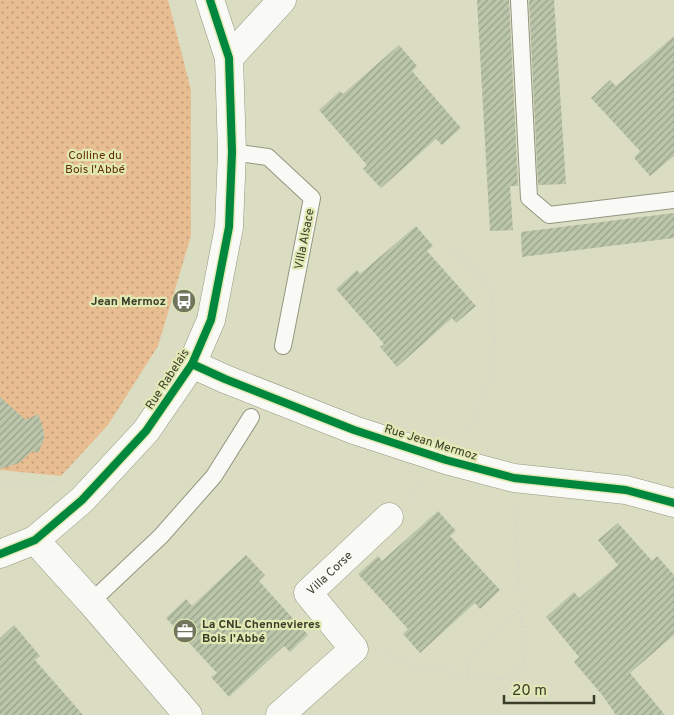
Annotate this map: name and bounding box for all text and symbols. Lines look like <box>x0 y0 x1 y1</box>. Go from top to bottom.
park label: Colline du Bois l'Abbé <box>65 148 125 178</box>
street label: Villa Alsace <box>291 207 319 271</box>
bus stop icon: Jean Mermoz <box>171 288 197 314</box>
place label: Jean Mermoz <box>91 294 166 310</box>
street label: Rue Rabelais <box>142 346 193 413</box>
street label: Rue Jean Mermoz <box>382 421 479 465</box>
street label: Villa Corse <box>304 548 356 599</box>
place label: La CNL Chennevieres Bois l'Abbé <box>202 617 321 647</box>
office icon: La CNL Chennevieres Bois l'Abbé <box>172 618 198 644</box>
scale bar <box>504 672 594 704</box>
text: 20 m <box>512 682 547 701</box>

